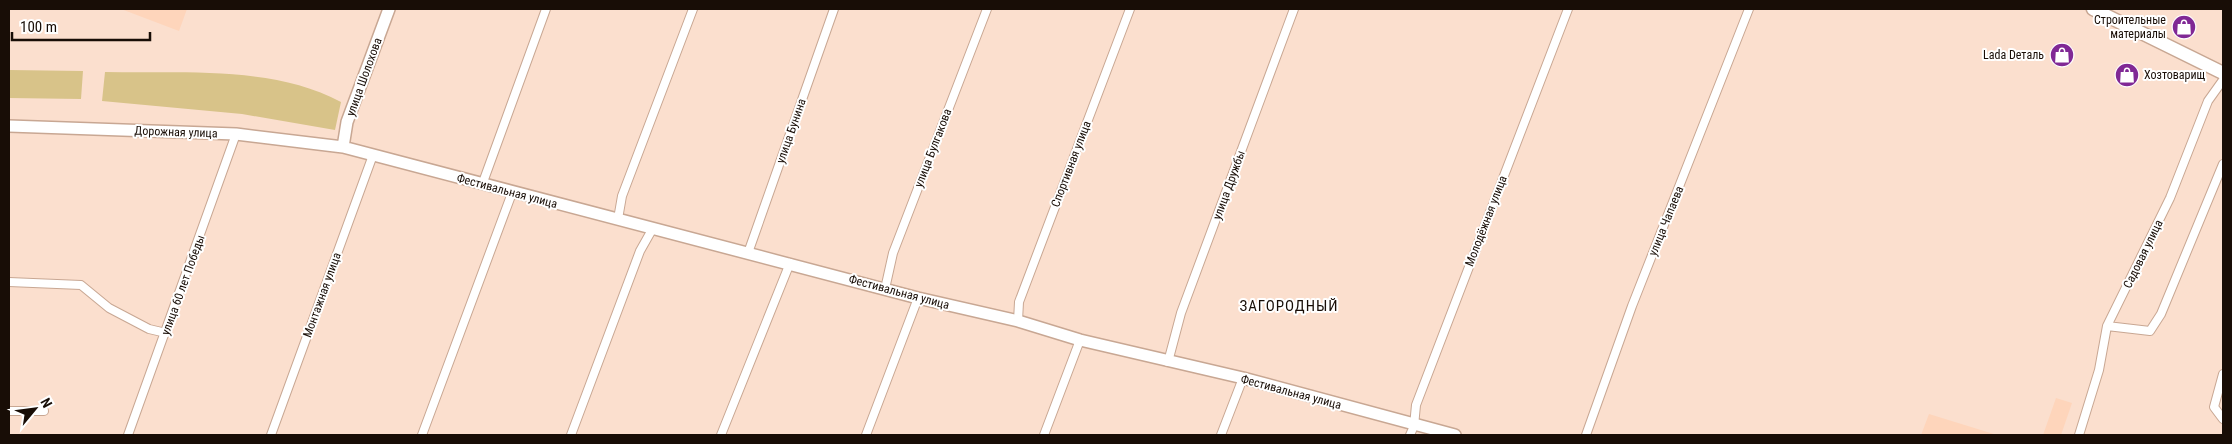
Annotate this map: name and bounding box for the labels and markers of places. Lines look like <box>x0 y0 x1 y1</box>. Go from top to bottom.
place label: Строительные материалы <box>2094 13 2166 41</box>
shop icon: Строительные материалы <box>2171 14 2197 40</box>
shop icon: Lada Dеталь <box>2049 42 2075 68</box>
place label: Lada Dеталь <box>1983 48 2044 62</box>
shop icon: Хозтоварищ <box>2114 62 2140 88</box>
place label: Хозтоварищ <box>2144 68 2206 82</box>

